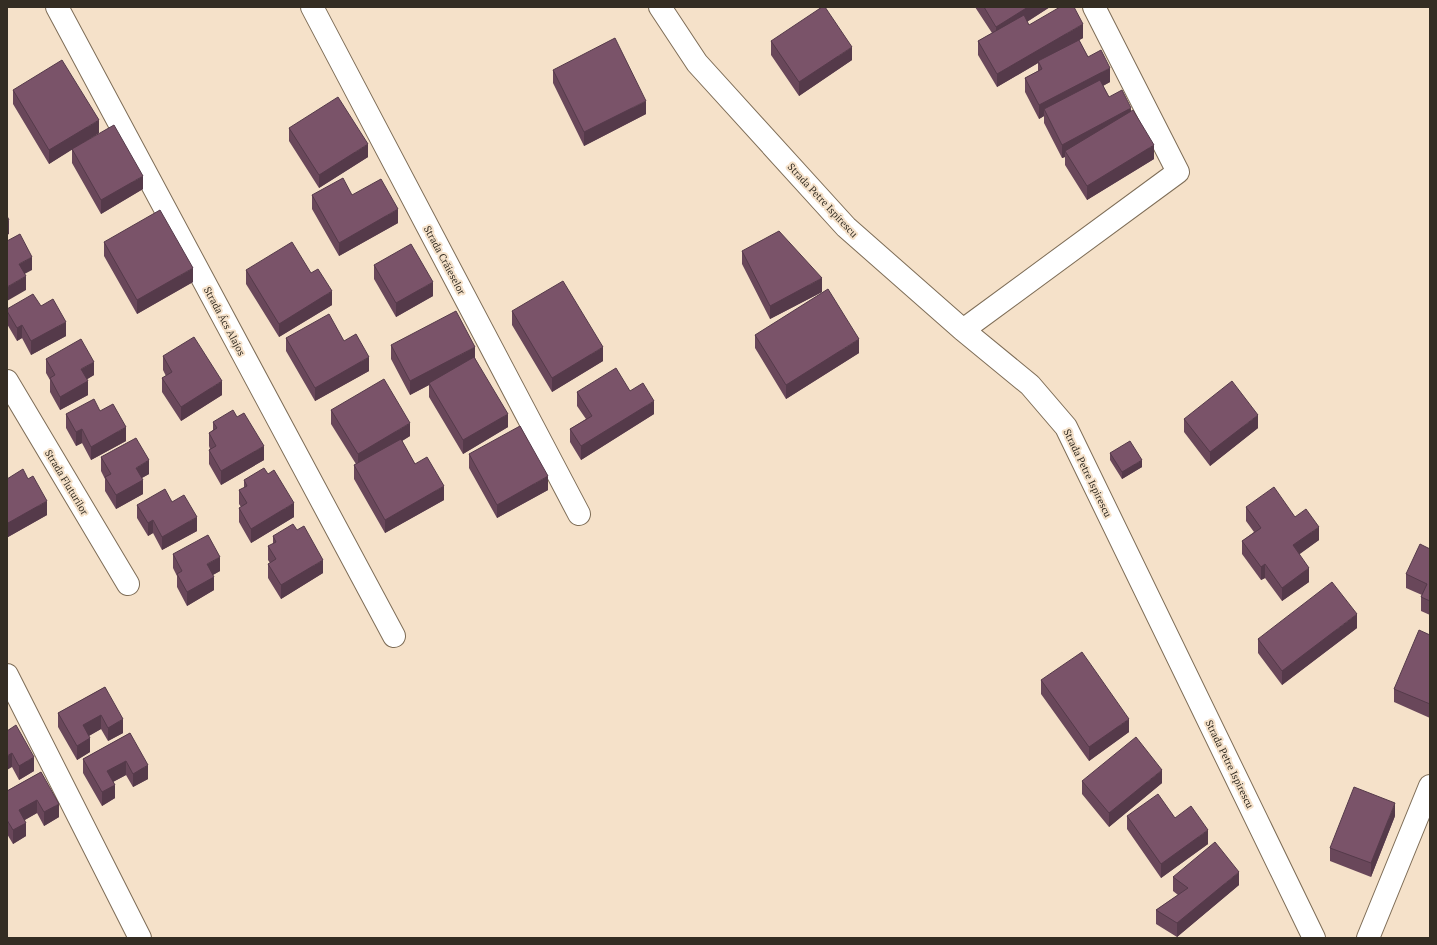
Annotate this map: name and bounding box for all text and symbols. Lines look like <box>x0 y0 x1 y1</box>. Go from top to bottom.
street label: Strada Petre Ispirescu <box>785 161 861 240</box>
street label: Strada Crăieselor <box>421 224 468 297</box>
street label: Strada Ács Alajos <box>201 285 248 358</box>
street label: Strada Petre Ispirescu <box>1060 427 1115 520</box>
street label: Strada Fluturilor <box>42 447 91 517</box>
street label: Strada Petre Ispirescu <box>1202 718 1257 811</box>

